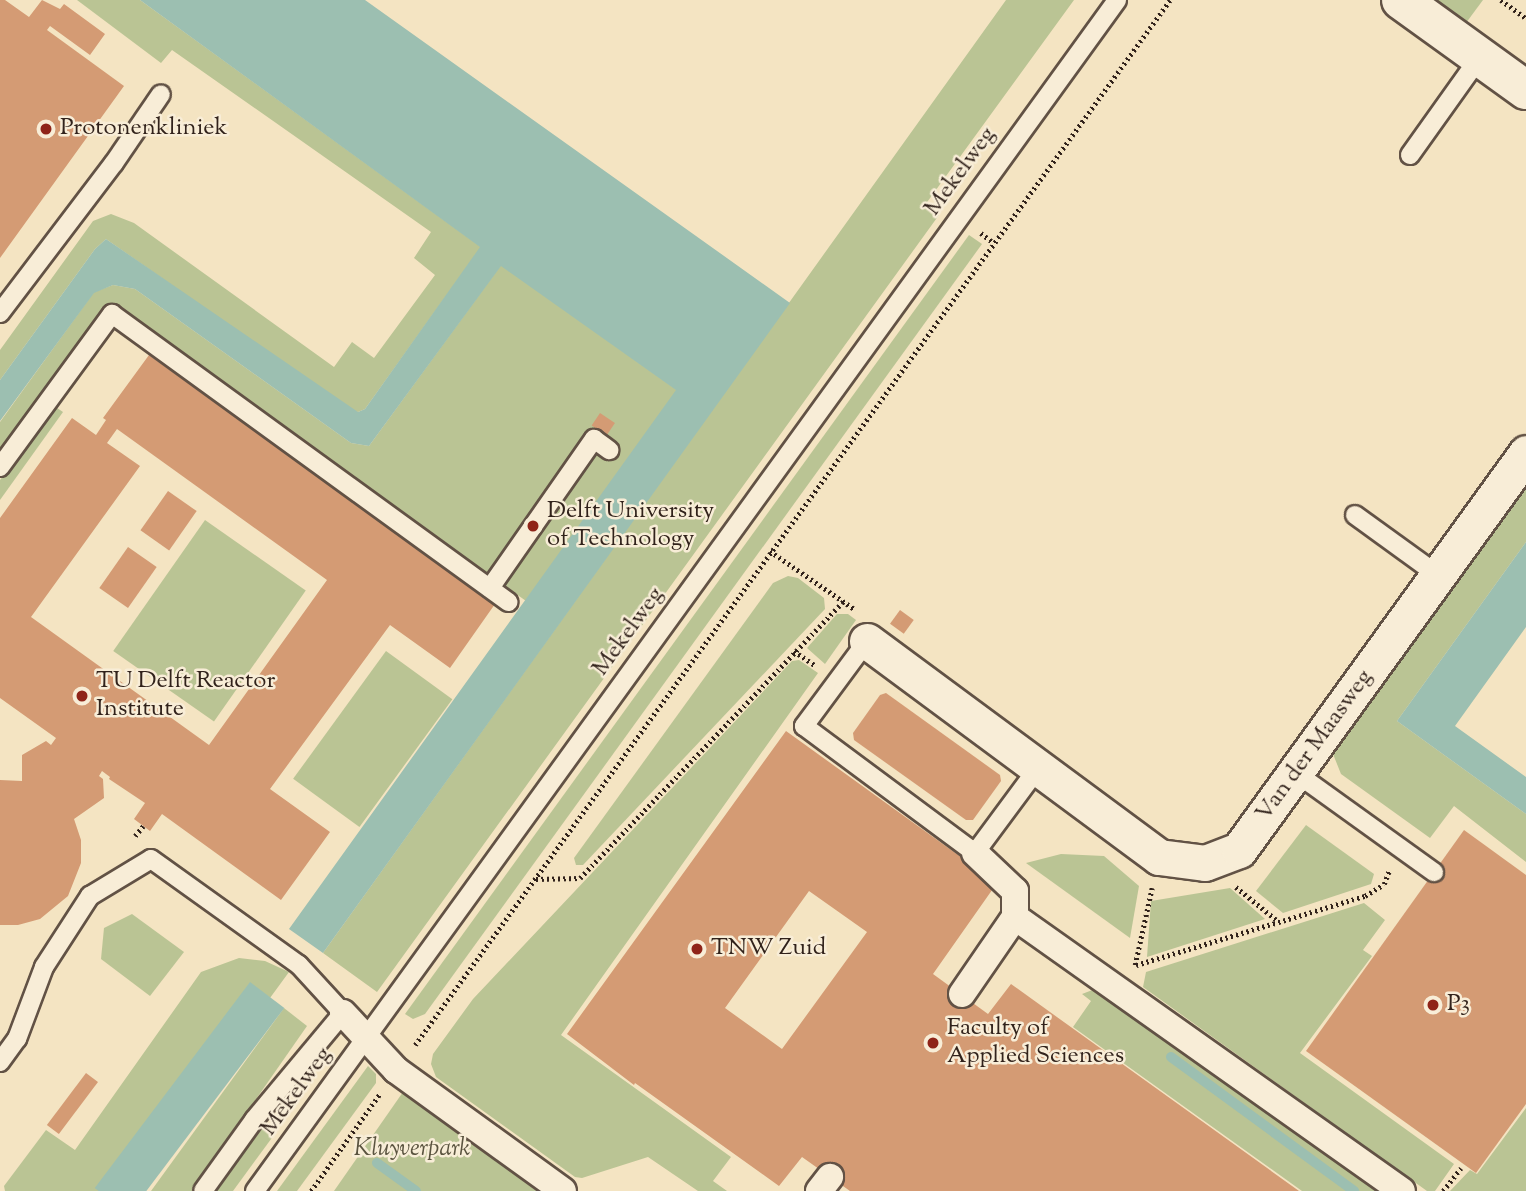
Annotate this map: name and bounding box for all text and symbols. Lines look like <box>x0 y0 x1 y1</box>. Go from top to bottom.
place label: Protonenkliniek <box>60 115 227 143</box>
marker: Protonenkliniek <box>38 121 54 137</box>
street label: Mekelweg <box>919 122 1003 222</box>
place label: Delft University of Technology <box>547 498 714 554</box>
marker: Delft University of Technology <box>525 518 541 534</box>
street label: Mekelweg <box>587 582 671 682</box>
street label: Van der Maasweg <box>1250 664 1380 828</box>
place label: TU Delft Reactor Institute <box>96 668 275 724</box>
marker: TU Delft Reactor Institute <box>74 688 90 704</box>
place label: TNW Zuid <box>711 935 826 963</box>
marker: TNW Zuid <box>689 941 705 957</box>
place label: P3 <box>1447 991 1470 1019</box>
marker: P3 <box>1425 997 1441 1013</box>
place label: Faculty of Applied Sciences <box>947 1015 1124 1071</box>
marker: Faculty of Applied Sciences <box>925 1035 941 1051</box>
street label: Mekelweg <box>255 1042 339 1142</box>
park label: Kluyverpark <box>354 1136 470 1164</box>

